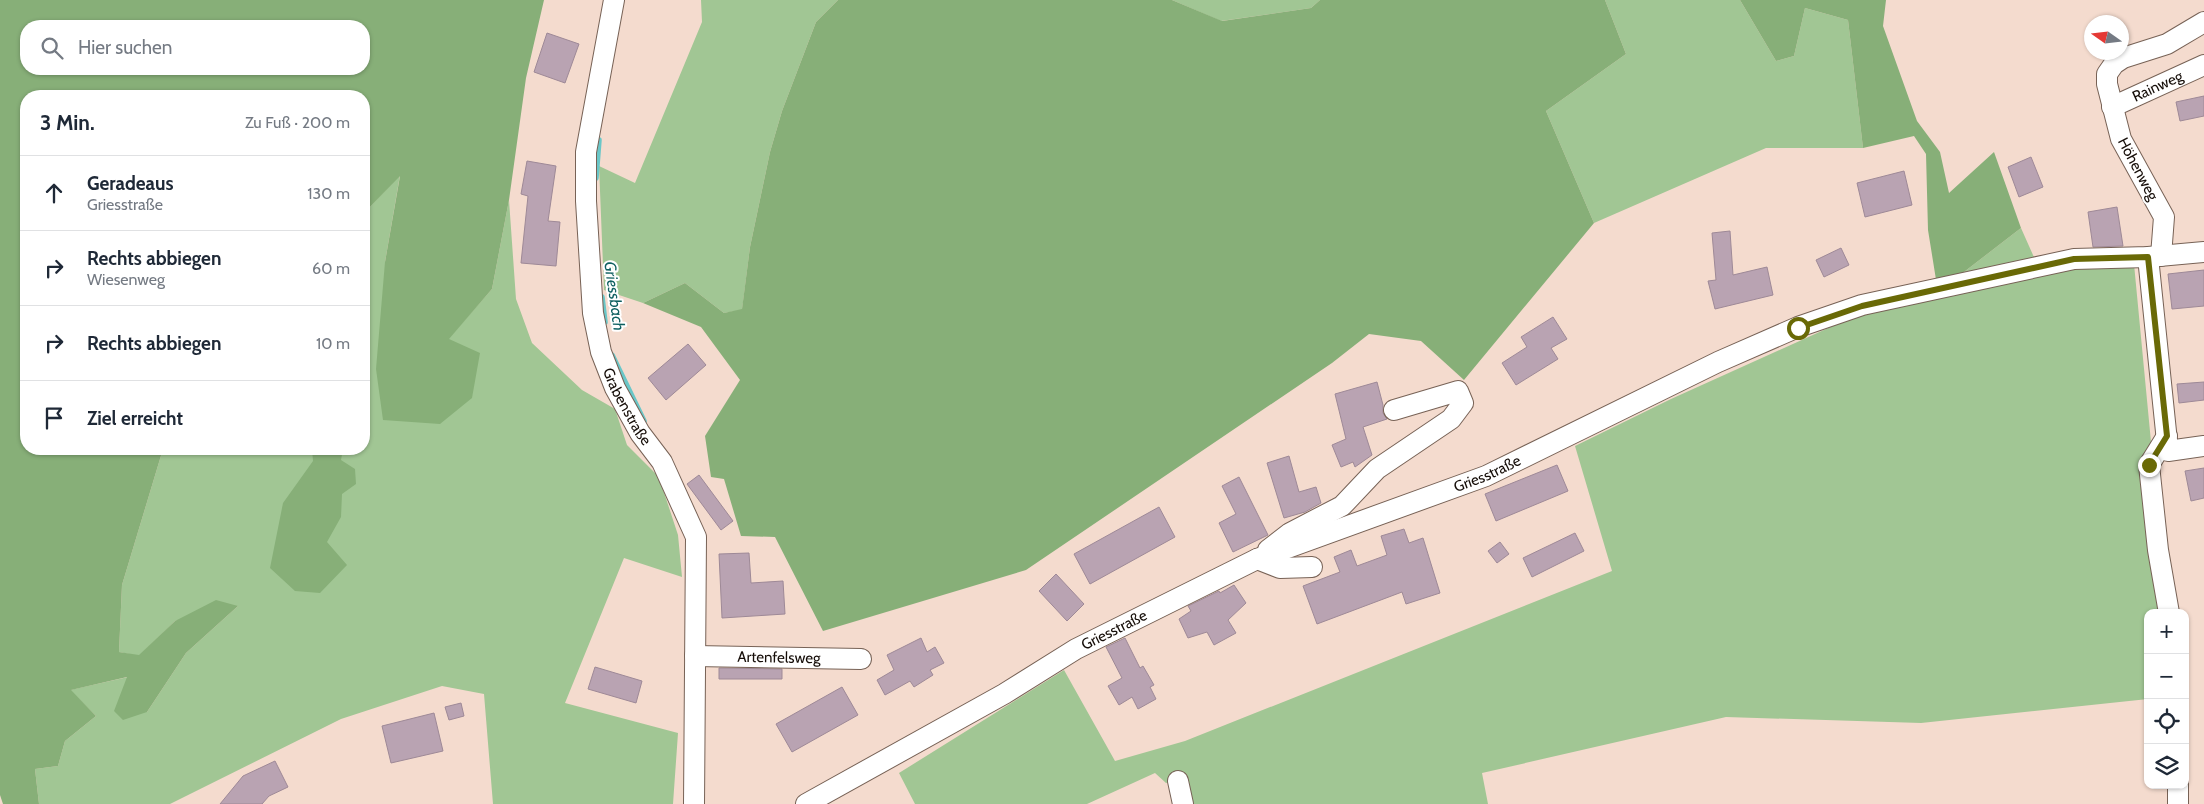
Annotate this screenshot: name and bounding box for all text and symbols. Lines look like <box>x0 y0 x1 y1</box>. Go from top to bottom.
north arrow <box>2084 15 2129 60</box>
search box <box>20 20 370 75</box>
icon: search <box>38 34 66 62</box>
text: Hier suchen <box>78 36 172 59</box>
street label: Rainweg <box>2129 67 2186 106</box>
text: 3 Min. <box>40 110 95 135</box>
text: Zu Fuß · 200 m <box>245 113 350 132</box>
street label: Höhenweg <box>2114 134 2162 204</box>
text: Geradeaus <box>87 172 173 195</box>
icon: ahead <box>40 179 68 207</box>
text: 130 m <box>307 184 350 203</box>
text: Griesstraße <box>87 195 163 214</box>
text: Rechts abbiegen <box>87 247 221 270</box>
icon: right <box>40 254 68 282</box>
text: 60 m <box>312 259 350 278</box>
water label: Griessbach <box>600 260 629 332</box>
text: Wiesenweg <box>87 270 165 289</box>
route start <box>1787 317 1810 340</box>
icon: right <box>40 329 68 357</box>
text: Rechts abbiegen <box>87 332 221 355</box>
text: 10 m <box>316 334 350 353</box>
street label: Grabenstraße <box>599 365 655 449</box>
icon: arrive <box>40 404 68 432</box>
text: Ziel erreicht <box>87 407 183 430</box>
street label: Griesstraße <box>1451 451 1524 496</box>
route end <box>2138 454 2161 477</box>
street label: Griesstraße <box>1078 606 1150 654</box>
map controls <box>2144 609 2189 789</box>
button: + <box>2144 609 2189 654</box>
street label: Artenfelsweg <box>737 648 821 667</box>
button: − <box>2144 654 2189 699</box>
button: locate <box>2144 699 2189 744</box>
button: layers <box>2144 744 2189 789</box>

